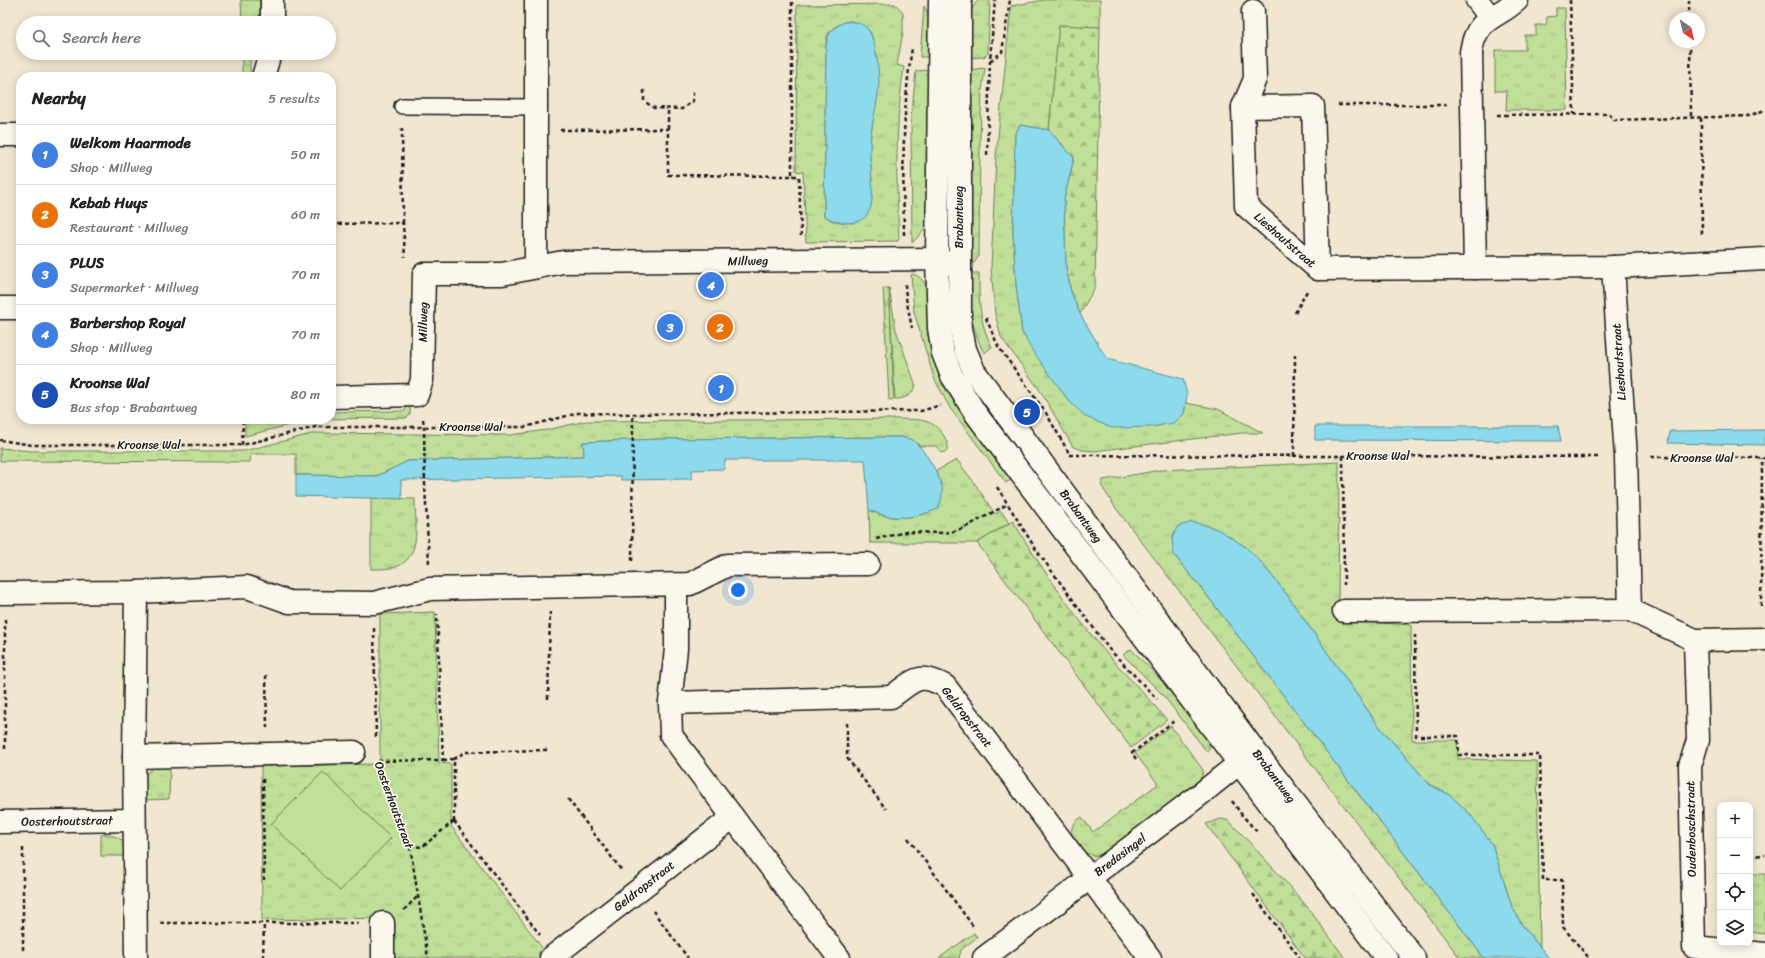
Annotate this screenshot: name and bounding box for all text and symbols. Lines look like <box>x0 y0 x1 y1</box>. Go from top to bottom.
north arrow <box>1669 12 1705 48</box>
search box <box>16 16 336 60</box>
text: Search here <box>62 25 141 51</box>
icon: search <box>30 27 52 49</box>
text: Nearby <box>32 83 86 113</box>
text: 5 results <box>268 87 320 110</box>
text: Welkom Haarmode <box>70 130 191 156</box>
text: 1 <box>42 143 48 166</box>
text: 50 m <box>290 143 320 166</box>
text: Shop · Millweg <box>70 156 153 179</box>
street label: Brabantweg <box>948 186 970 248</box>
text: Kebab Huys <box>70 190 148 216</box>
text: 2 <box>41 203 49 226</box>
text: 60 m <box>291 203 320 226</box>
street label: Lieshoutstraat <box>1249 206 1321 274</box>
text: Restaurant · Millweg <box>70 216 188 239</box>
text: PLUS <box>70 250 104 276</box>
street label: Millweg <box>728 250 768 272</box>
text: 3 <box>41 263 49 286</box>
text: 70 m <box>291 263 320 286</box>
pin: 4 <box>698 270 724 300</box>
text: Supermarket · Millweg <box>70 276 199 299</box>
street label: Millweg <box>412 302 434 342</box>
text: Barbershop Royal <box>70 310 185 336</box>
pin: 3 <box>657 312 683 342</box>
pin: 2 <box>707 312 733 342</box>
text: 4 <box>41 323 49 346</box>
text: 70 m <box>291 323 320 346</box>
street label: Lieshoutstraat <box>1605 323 1633 401</box>
text: Shop · Millweg <box>70 336 153 359</box>
text: Kroonse Wal <box>70 370 149 396</box>
pin: 1 <box>708 373 734 403</box>
text: 5 <box>41 383 49 406</box>
text: 80 m <box>291 383 320 406</box>
text: Bus stop · Brabantweg <box>70 396 198 419</box>
pin: 5 <box>1014 397 1040 427</box>
street label: Kroonse Wal <box>439 416 503 438</box>
street label: Kroonse Wal <box>117 434 181 456</box>
street label: Kroonse Wal <box>1346 445 1410 467</box>
street label: Kroonse Wal <box>1670 447 1734 469</box>
street label: Brabantweg <box>1054 484 1108 548</box>
your location <box>728 580 748 600</box>
street label: Geldropstraat <box>936 681 998 753</box>
street label: Brabantweg <box>1246 744 1302 808</box>
street label: Oosterhoutstraat <box>368 758 420 853</box>
street label: Oudenboschstraat <box>1679 781 1703 877</box>
map controls <box>1717 802 1753 946</box>
button: + <box>1717 802 1753 838</box>
street label: Oosterhoutstraat <box>21 809 114 833</box>
street label: Bredasingel <box>1089 827 1152 882</box>
button: − <box>1717 838 1753 874</box>
street label: Geldropstraat <box>608 855 680 917</box>
button: locate <box>1717 874 1753 910</box>
button: layers <box>1717 910 1753 946</box>

